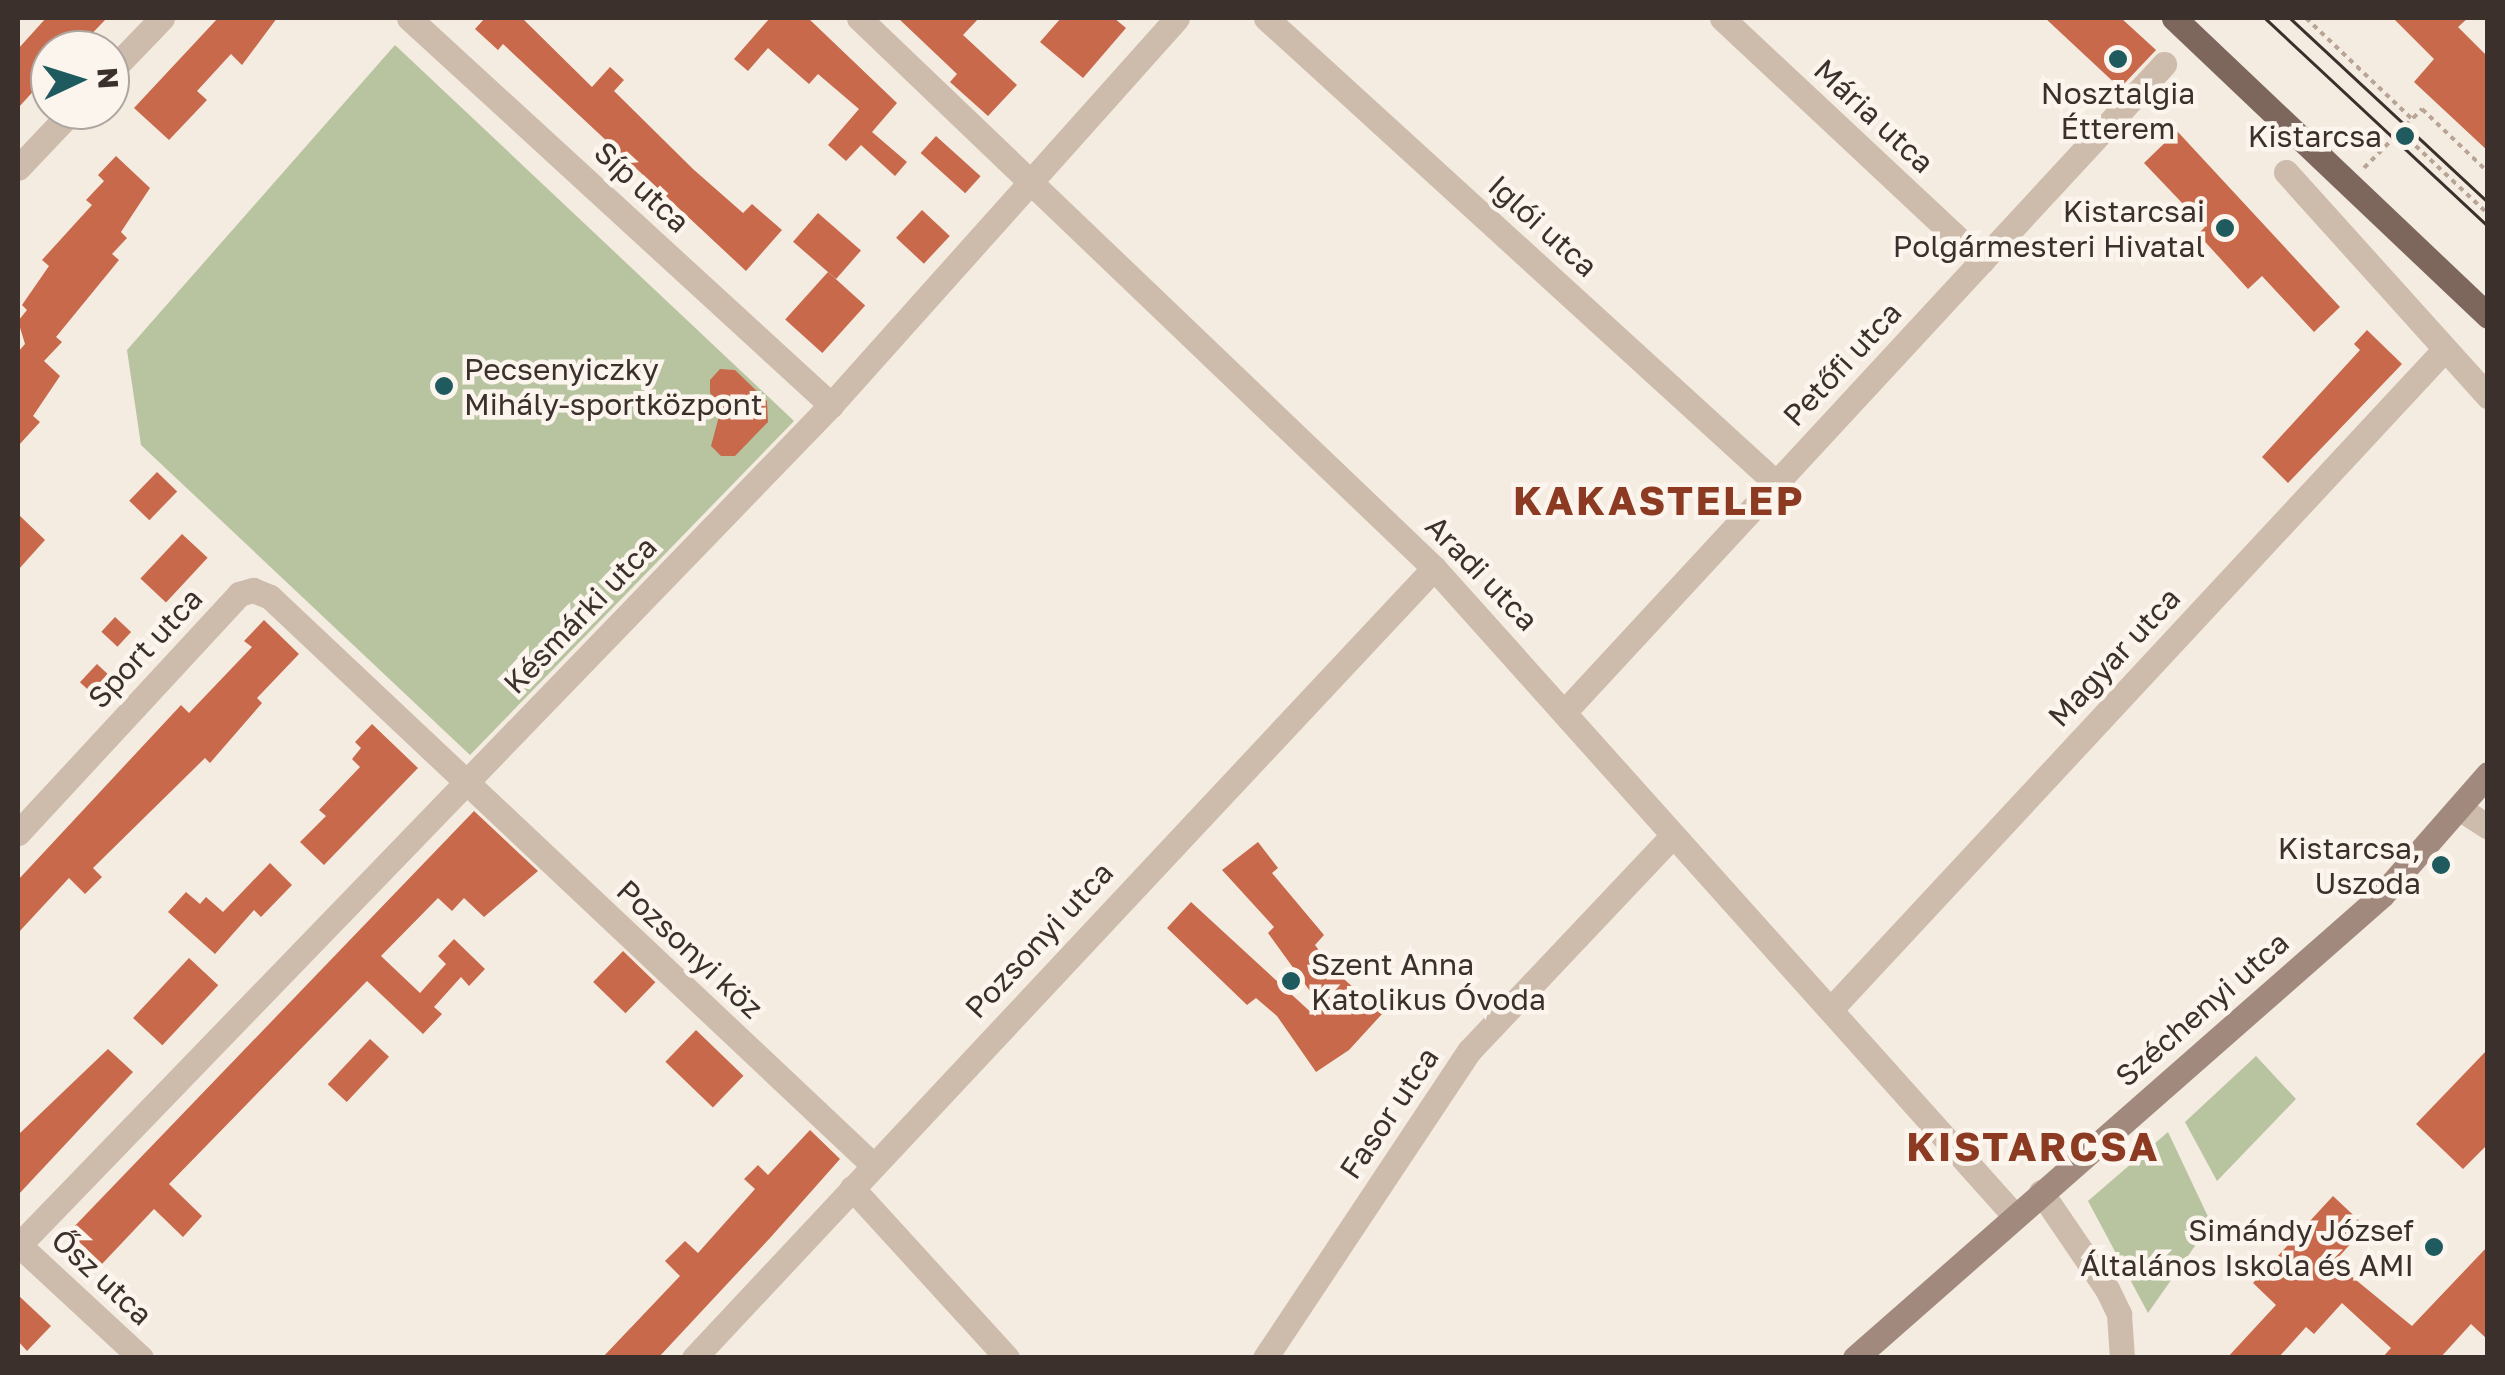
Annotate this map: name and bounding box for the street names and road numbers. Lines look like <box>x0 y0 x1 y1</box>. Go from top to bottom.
street label: Mária utca <box>1807 52 1941 180</box>
street label: Síp utca <box>587 134 697 240</box>
street label: Iglói utca <box>1481 168 1605 284</box>
street label: Petőfi utca <box>1776 295 1908 433</box>
street label: Aradi utca <box>1418 508 1546 638</box>
street label: Késmárki utca <box>496 529 664 701</box>
street label: Magyar utca <box>2041 580 2187 734</box>
street label: Sport utca <box>80 581 210 715</box>
street label: Pozsonyi utca <box>958 855 1120 1025</box>
street label: Pozsonyi köz <box>610 872 770 1026</box>
street label: Széchenyi utca <box>2108 924 2296 1094</box>
street label: Fasor utca <box>1332 1040 1446 1186</box>
street label: Ősz utca <box>44 1221 160 1333</box>

